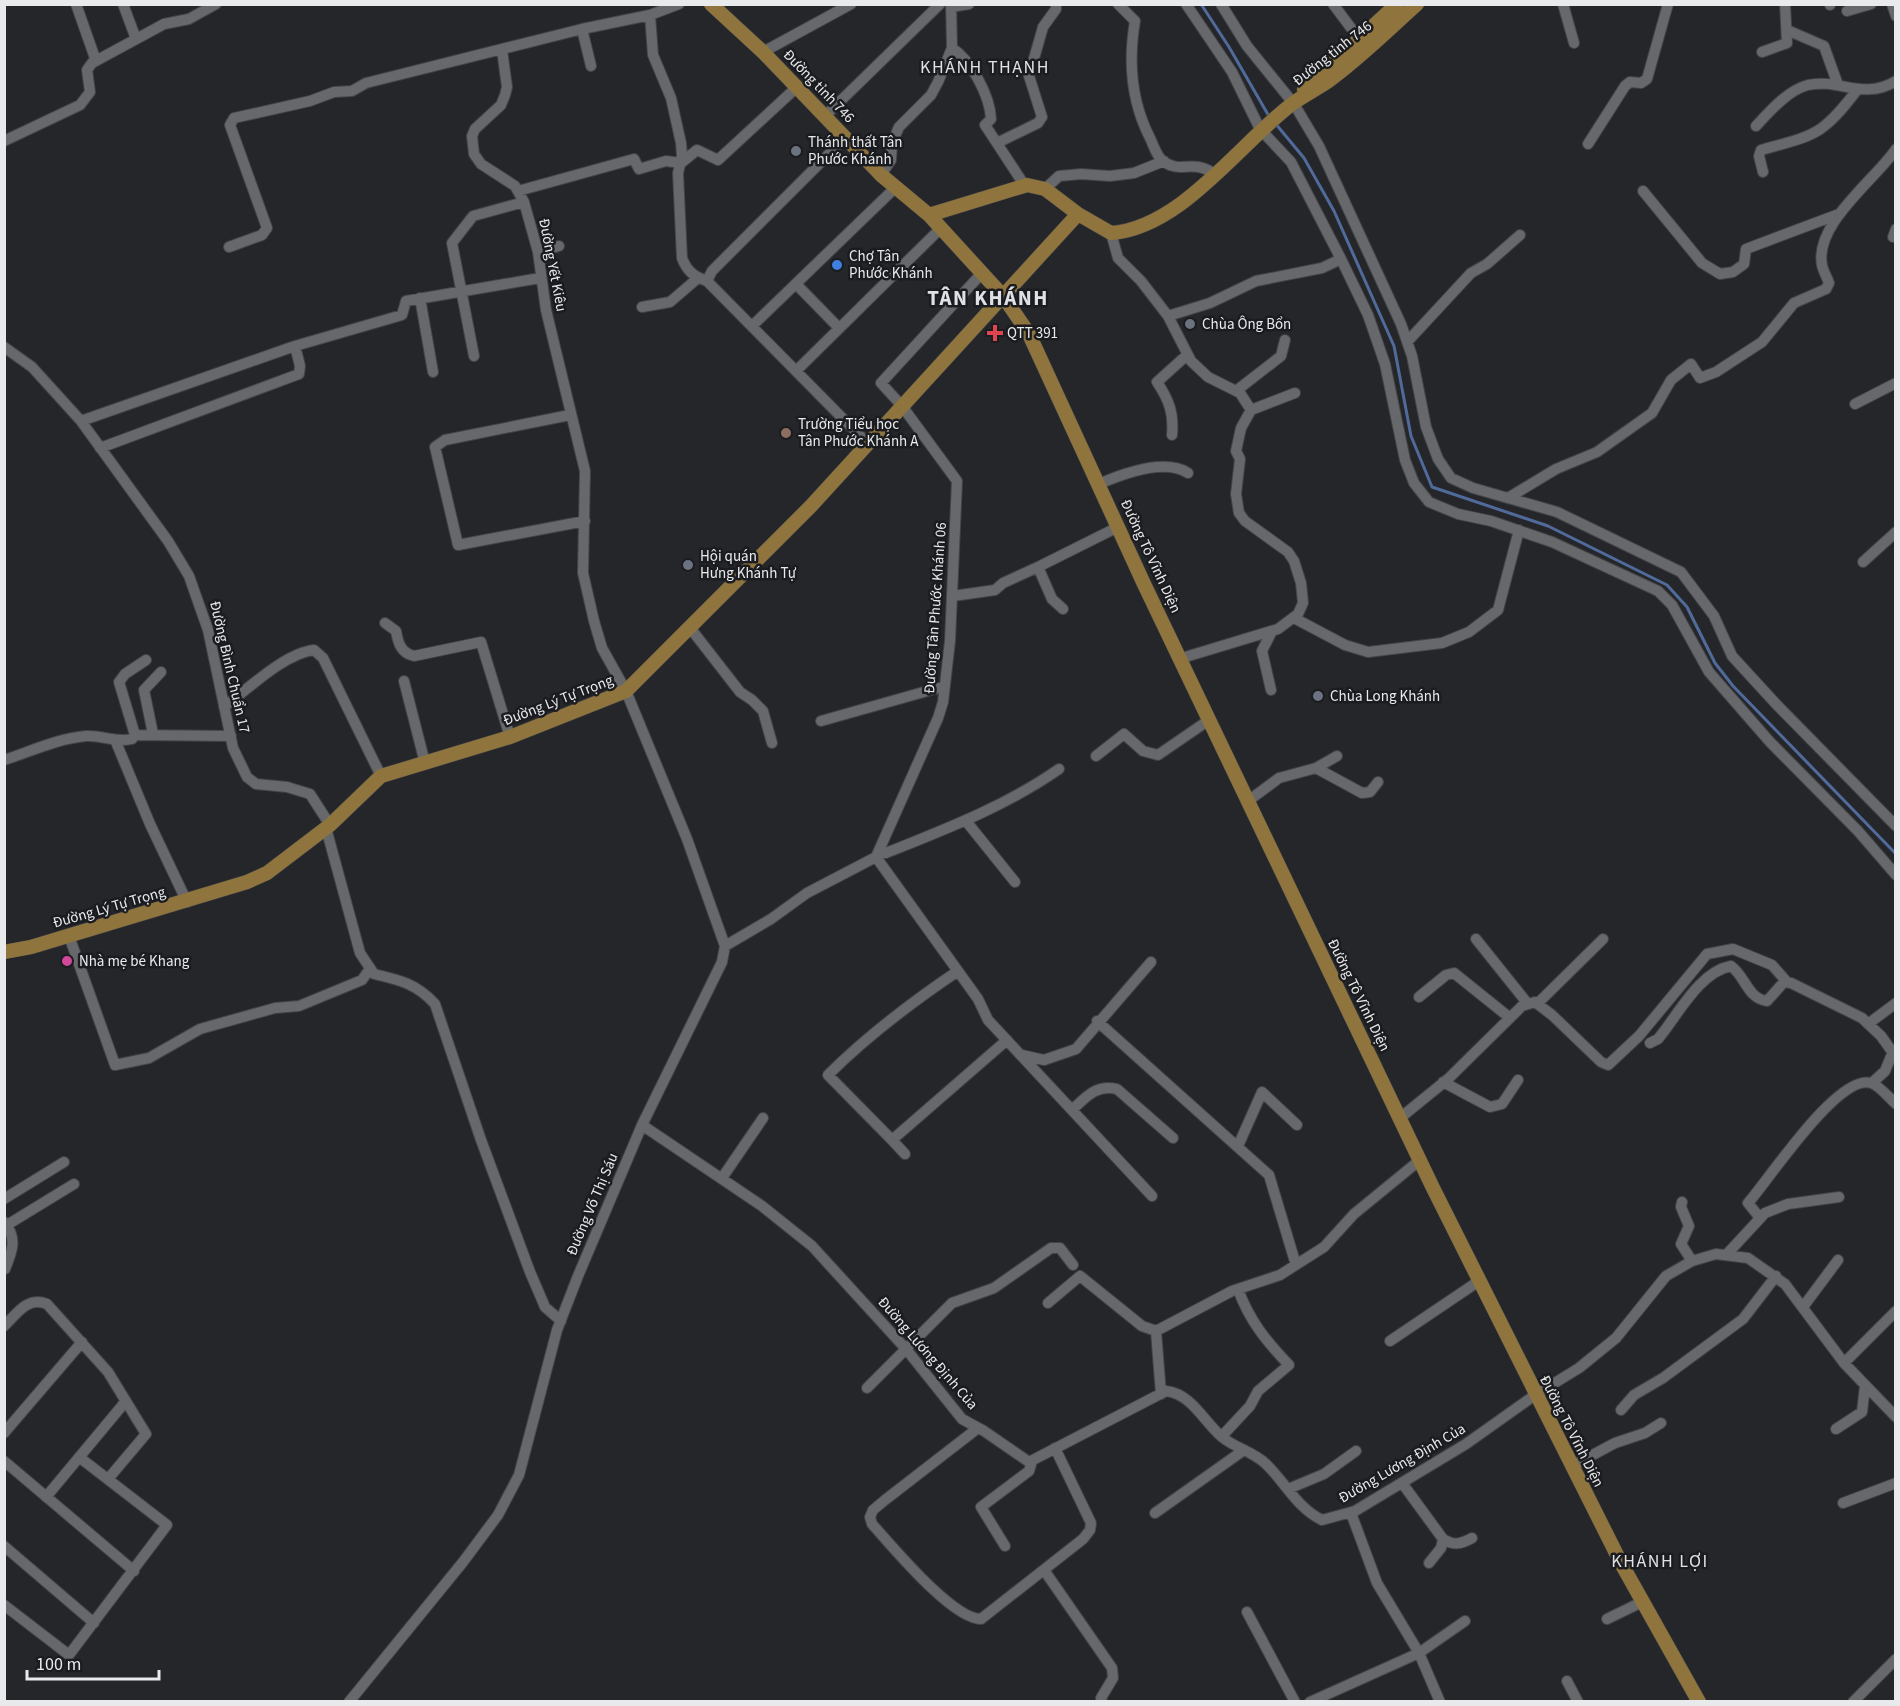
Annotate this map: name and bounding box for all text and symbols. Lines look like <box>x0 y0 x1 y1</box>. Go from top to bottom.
street label: Đường tỉnh 746 <box>1288 16 1376 91</box>
street label: Đường tỉnh 746 <box>778 45 859 128</box>
district label: KHÁNH THẠNH <box>920 55 1050 80</box>
place label: Thánh thất Tân Phước Khánh <box>808 132 903 170</box>
marker: Thánh thất Tân Phước Khánh <box>789 144 803 158</box>
street label: Đường Yết Kiêu <box>533 217 572 313</box>
place label: Chợ Tân Phước Khánh <box>849 246 933 284</box>
marker: Chợ Tân Phước Khánh <box>830 258 844 272</box>
district label: TÂN KHÁNH <box>927 283 1049 313</box>
place label: Chùa Ông Bổn <box>1202 314 1291 335</box>
marker: Chùa Ông Bổn <box>1183 317 1197 331</box>
place label: QTT 391 <box>1007 323 1058 344</box>
marker: QTT 391 <box>988 326 1002 340</box>
place label: Trường Tiểu học Tân Phước Khánh A <box>798 414 919 452</box>
marker: Trường Tiểu học Tân Phước Khánh A <box>779 426 793 440</box>
street label: Đường Tô Vĩnh Diện <box>1115 496 1186 616</box>
street label: Đường Tân Phước Khánh 06 <box>919 522 952 694</box>
place label: Hội quán Hưng Khánh Tự <box>700 546 797 584</box>
marker: Hội quán Hưng Khánh Tự <box>681 558 695 572</box>
street label: Đường Bình Chuẩn 17 <box>204 599 255 735</box>
street label: Đường Lý Tự Trọng <box>500 670 617 731</box>
place label: Chùa Long Khánh <box>1330 686 1440 707</box>
marker: Chùa Long Khánh <box>1311 689 1325 703</box>
street label: Đường Lý Tự Trọng <box>50 881 168 934</box>
street label: Đường Tô Vĩnh Diện <box>1322 935 1395 1055</box>
place label: Nhà mẹ bé Khang <box>79 951 190 972</box>
marker: Nhà mẹ bé Khang <box>60 954 74 968</box>
street label: Đường Võ Thị Sáu <box>561 1150 624 1259</box>
street label: Đường Lương Định Của <box>873 1292 983 1414</box>
street label: Đường Tô Vĩnh Diện <box>1534 1372 1609 1491</box>
street label: Đường Lương Định Của <box>1335 1418 1470 1508</box>
district label: KHÁNH LỢI <box>1611 1549 1709 1574</box>
scale bar <box>27 1643 159 1681</box>
text: 100 m <box>36 1652 81 1677</box>

